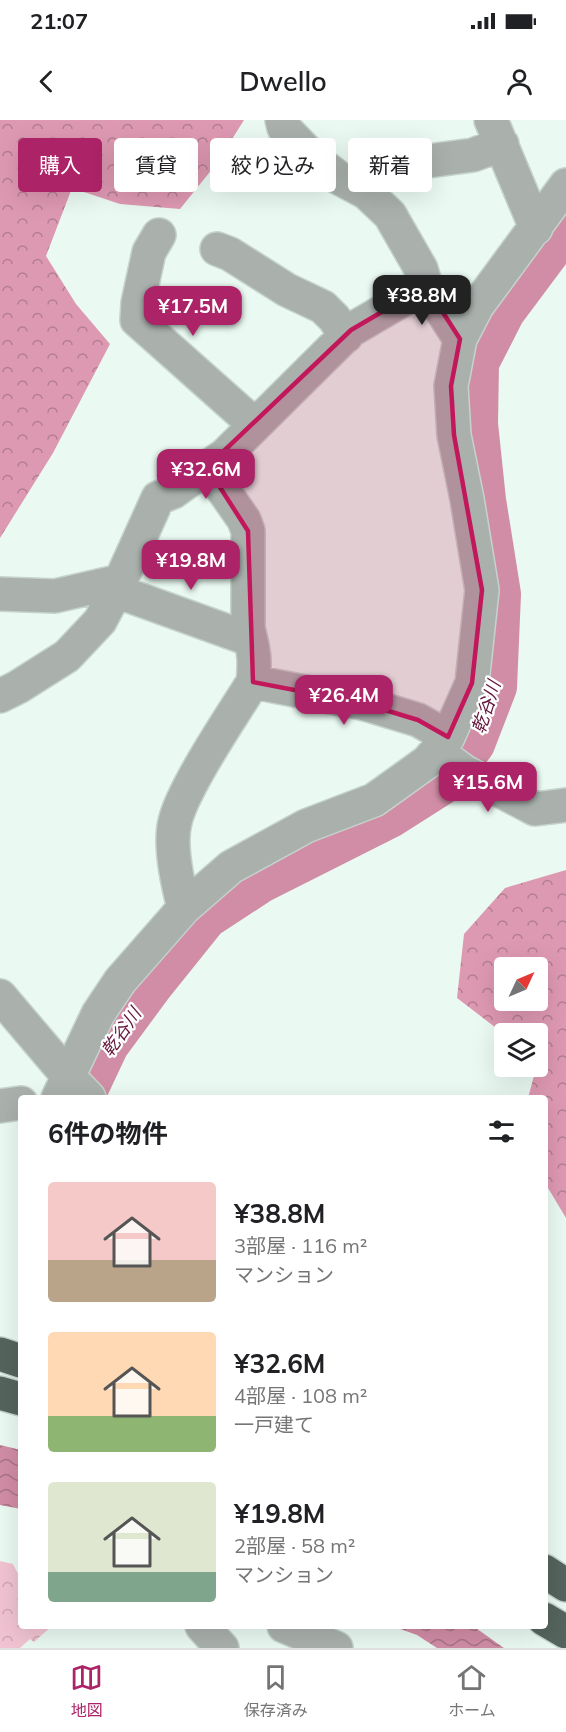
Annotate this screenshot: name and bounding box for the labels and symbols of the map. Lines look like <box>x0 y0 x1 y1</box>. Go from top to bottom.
pin: ¥38.8M <box>373 275 471 326</box>
pin: ¥17.5M <box>144 286 242 337</box>
pin: ¥32.6M <box>157 449 255 500</box>
pin: ¥19.8M <box>142 540 240 591</box>
pin: ¥26.4M <box>295 675 393 726</box>
water label: 乾谷川 <box>467 676 506 736</box>
pin: ¥15.6M <box>439 762 537 813</box>
north arrow <box>494 957 548 1011</box>
water label: 乾谷川 <box>96 1002 147 1061</box>

